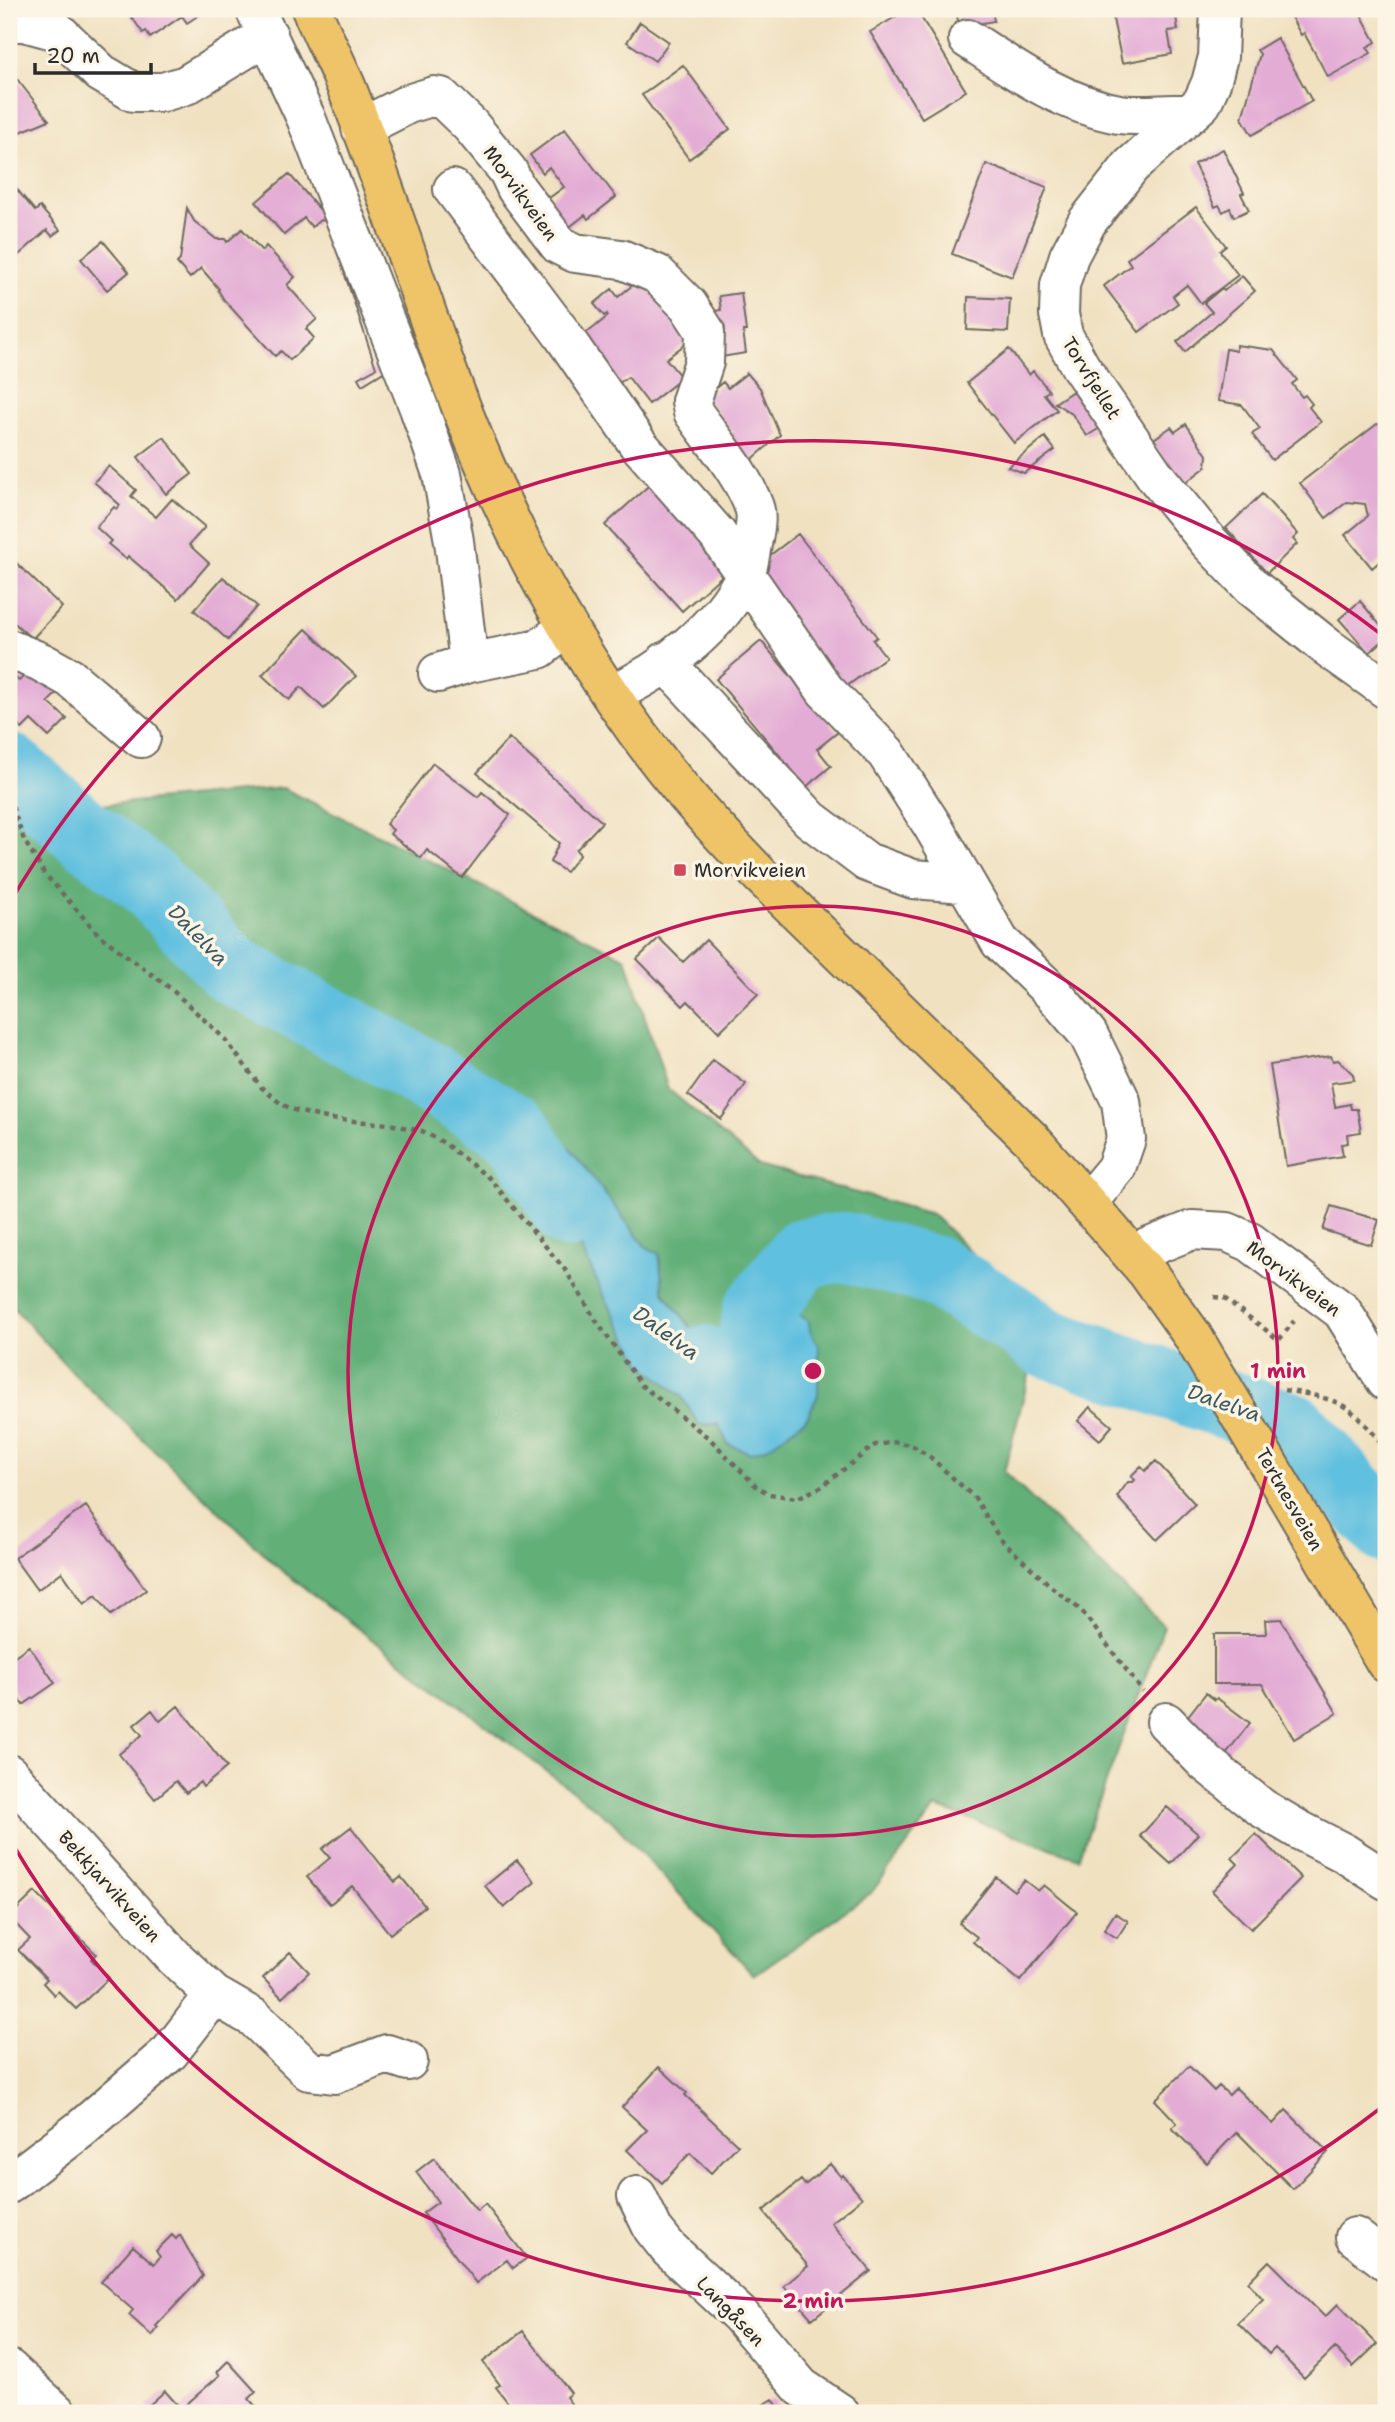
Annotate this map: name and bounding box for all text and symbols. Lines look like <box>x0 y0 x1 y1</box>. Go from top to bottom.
scale bar <box>35 32 150 76</box>
text: 20 m <box>46 42 100 70</box>
street label: Morvikveien <box>478 141 564 246</box>
street label: Torvfjellet <box>1056 332 1127 424</box>
place label: Morvikveien <box>694 858 806 883</box>
marker: Morvikveien <box>672 862 688 878</box>
water label: Dalelva <box>162 898 234 972</box>
street label: Morvikveien <box>1241 1235 1346 1322</box>
water label: Dalelva <box>627 1299 705 1367</box>
text: 1 min <box>1250 1357 1306 1385</box>
centre of rings <box>801 1359 825 1383</box>
water label: Dalelva <box>1184 1377 1264 1429</box>
street label: Tertnesveien <box>1250 1443 1329 1555</box>
street label: Bekkjarvikveien <box>53 1825 166 1947</box>
street label: Langåsen <box>691 2271 770 2352</box>
text: 2 min <box>782 2287 844 2315</box>

